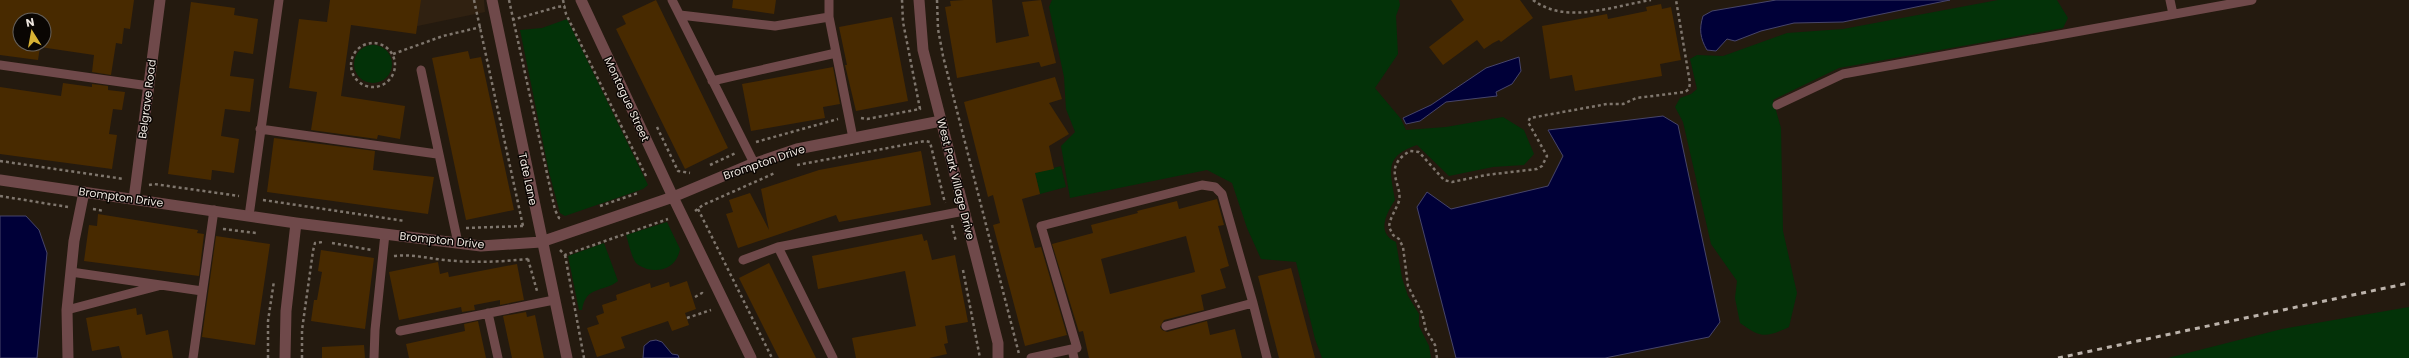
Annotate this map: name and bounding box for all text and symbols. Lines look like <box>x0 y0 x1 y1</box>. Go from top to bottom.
north arrow <box>12 12 52 52</box>
text: N <box>25 14 36 31</box>
street label: Montague Street <box>600 54 654 144</box>
street label: Belgrave Road <box>134 58 160 140</box>
street label: West Park Village Drive <box>933 117 979 242</box>
street label: Brompton Drive <box>721 141 807 183</box>
street label: Tate Lane <box>515 151 541 207</box>
street label: Brompton Drive <box>78 183 165 211</box>
street label: Brompton Drive <box>399 228 485 252</box>

